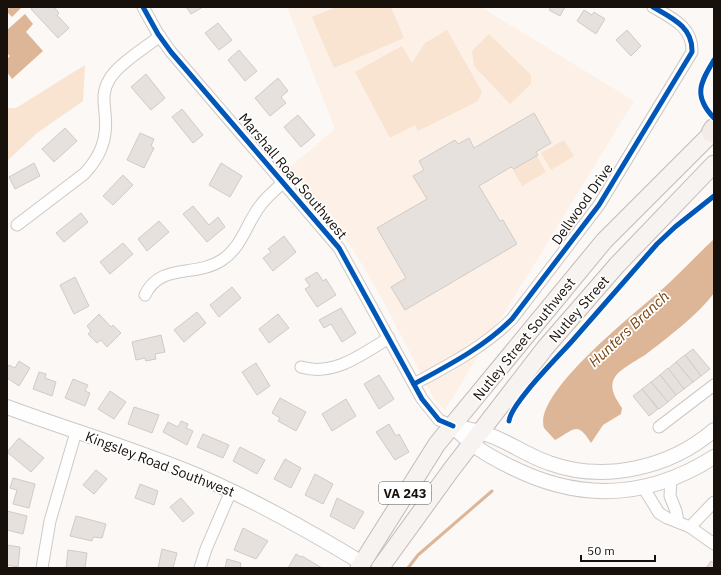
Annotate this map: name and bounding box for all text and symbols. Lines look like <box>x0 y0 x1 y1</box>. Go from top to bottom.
street label: Marshall Road Southwest <box>235 109 351 243</box>
street label: Dellwood Drive <box>547 160 617 248</box>
street label: Nutley Street <box>545 272 613 346</box>
street label: Nutley Street Southwest <box>469 274 579 404</box>
water label: Hunters Branch <box>584 286 673 371</box>
street label: Kingsley Road Southwest <box>83 427 237 501</box>
road number: VA 243 <box>379 482 431 504</box>
scale bar <box>581 537 655 563</box>
text: 50 m <box>587 543 615 558</box>

